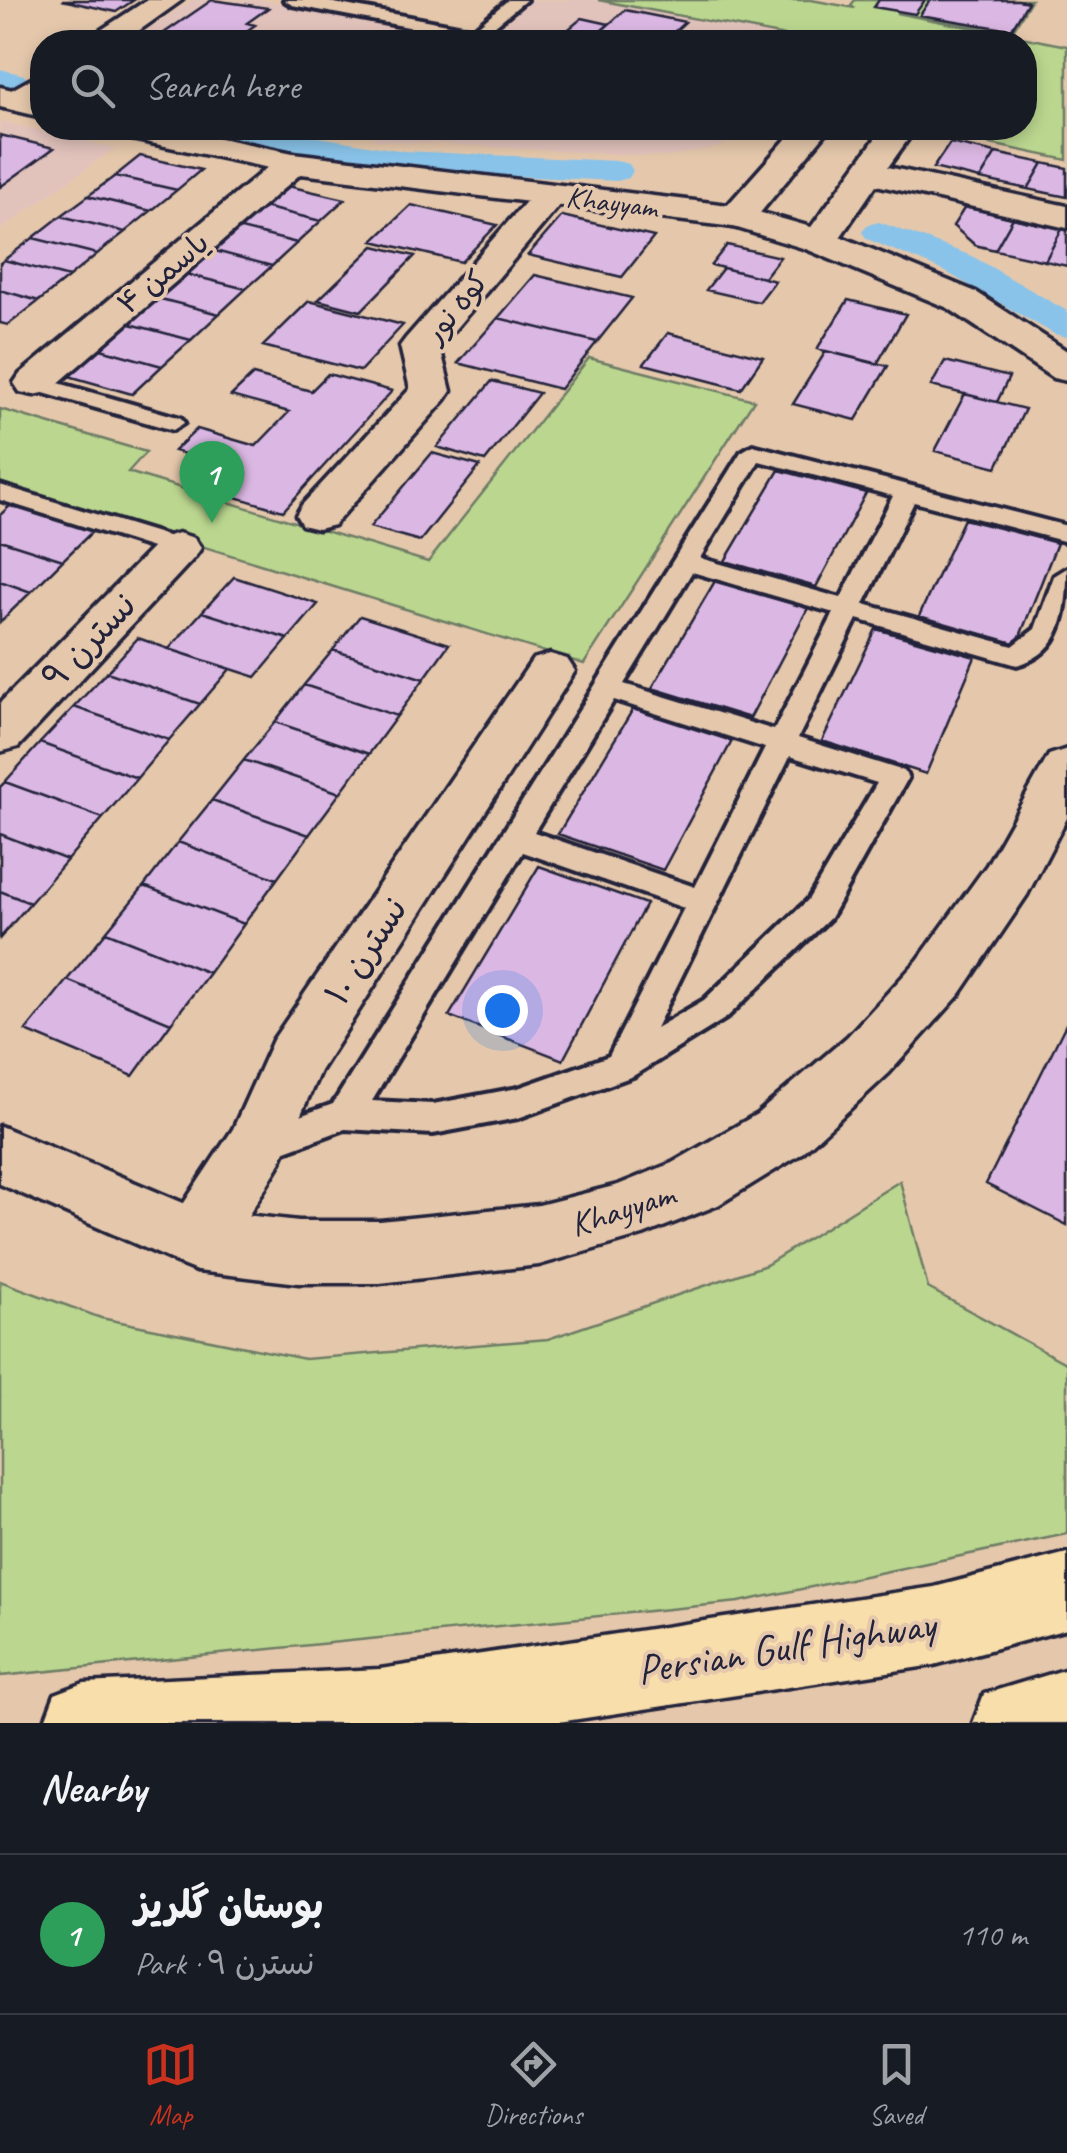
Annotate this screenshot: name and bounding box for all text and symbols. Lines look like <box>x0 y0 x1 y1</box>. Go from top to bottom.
search box <box>30 30 1037 140</box>
icon: search <box>65 58 120 113</box>
text: Search here <box>145 62 300 109</box>
street label: Khayyam <box>564 178 662 227</box>
street label: یاسمن ۴ <box>109 224 217 322</box>
street label: کوه نور <box>414 263 497 352</box>
pin: 1 <box>180 440 244 523</box>
street label: نسترن ۹ <box>32 583 146 699</box>
street label: نسترن ۱۰ <box>315 889 417 1013</box>
your location <box>477 985 528 1036</box>
street label: Khayyam <box>564 1170 683 1247</box>
street label: Persian Gulf Highway <box>633 1597 942 1697</box>
text: Nearby <box>40 1762 146 1815</box>
text: بوستان گلریز <box>135 1882 324 1929</box>
text: 1 <box>65 1914 80 1955</box>
text: 110 m <box>958 1914 1027 1955</box>
text: Park · نسترن ۹ <box>135 1943 315 1984</box>
tab: Map <box>143 2037 198 2132</box>
tab: Directions <box>485 2037 582 2132</box>
tab: Saved <box>869 2037 924 2132</box>

